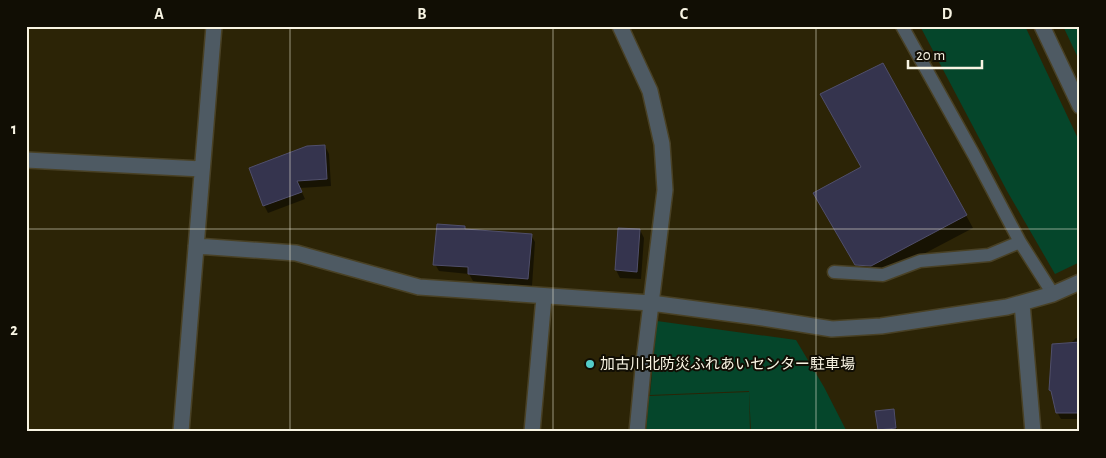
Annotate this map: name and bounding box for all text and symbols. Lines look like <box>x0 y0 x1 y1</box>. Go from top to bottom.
text: A <box>154 6 164 22</box>
text: B <box>417 6 427 22</box>
text: C <box>680 6 689 22</box>
text: D <box>942 6 953 22</box>
scale bar <box>908 38 982 70</box>
text: 20 m <box>916 48 945 63</box>
text: 1 <box>11 121 17 137</box>
text: 2 <box>10 322 18 338</box>
place label: 加古川北防災ふれあいセンター駐車場 <box>600 355 855 372</box>
marker: 加古川北防災ふれあいセンター駐車場 <box>584 358 596 370</box>

